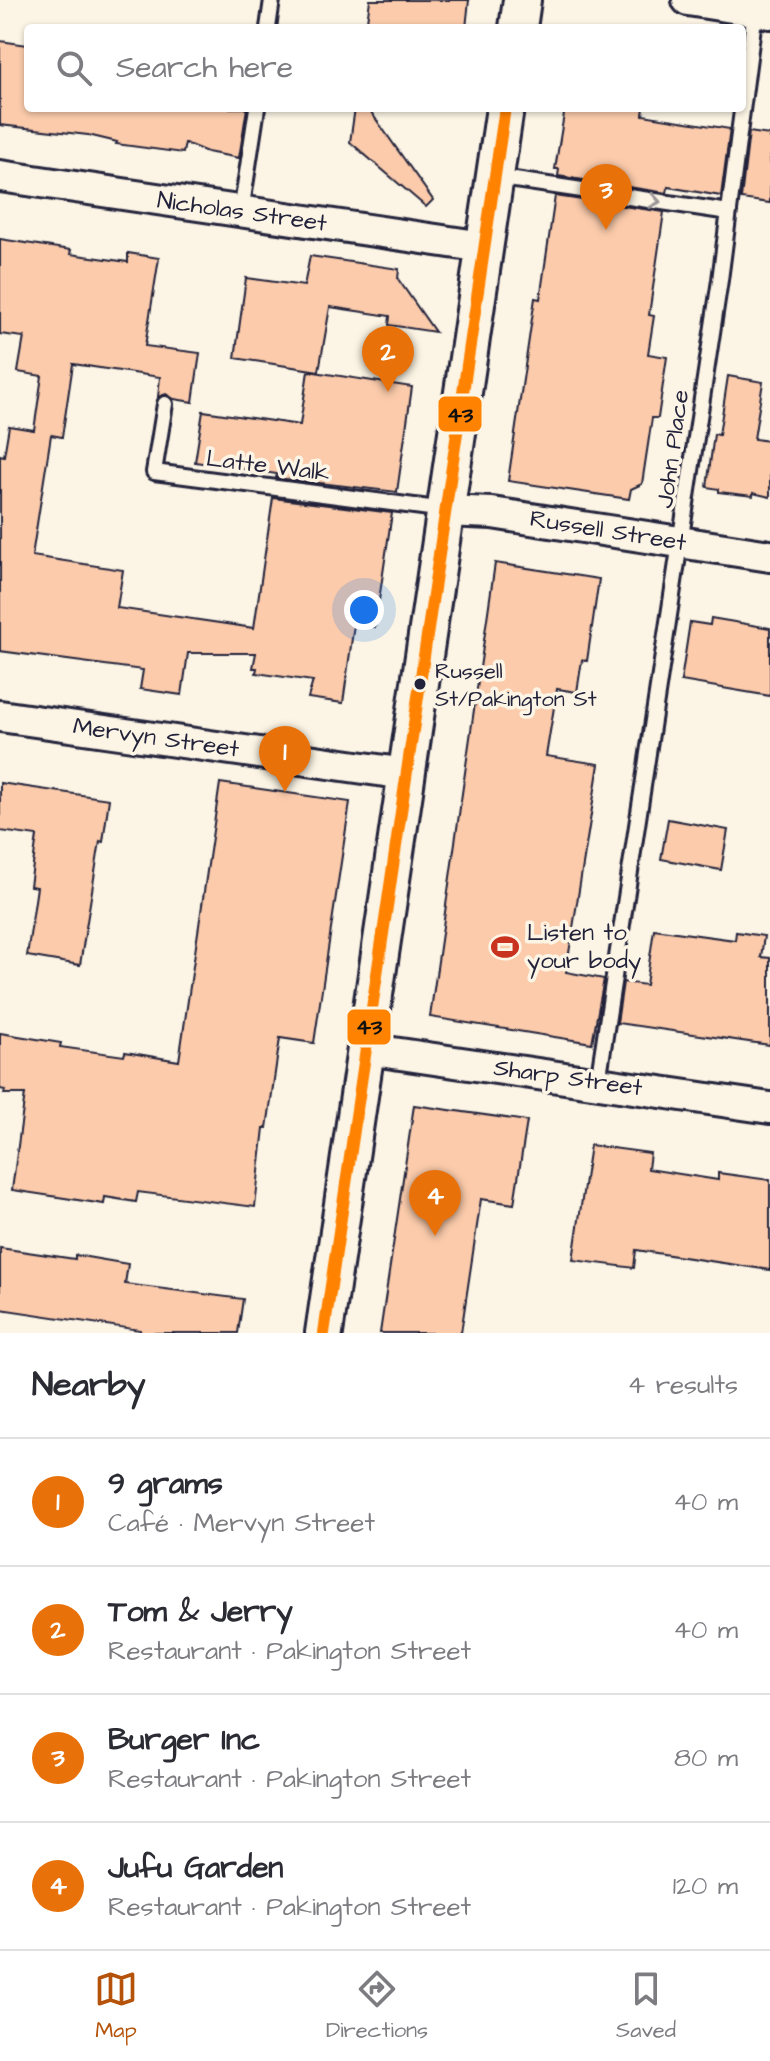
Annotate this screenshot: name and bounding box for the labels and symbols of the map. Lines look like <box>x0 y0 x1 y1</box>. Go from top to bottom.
pin: 3 <box>580 164 632 230</box>
street label: Nicholas Street <box>155 183 329 241</box>
one-way arrow <box>648 192 662 209</box>
pin: 2 <box>362 326 414 392</box>
street label: John Place <box>648 388 698 510</box>
line badge: 43 <box>437 395 483 433</box>
text: 43 <box>447 400 474 431</box>
street label: Latte Walk <box>204 442 332 490</box>
street label: Russell Street <box>528 502 689 560</box>
your location <box>344 590 384 630</box>
place label: Russell St/Pakington St <box>435 656 597 716</box>
marker: Russell St/Pakington St <box>412 676 428 692</box>
street label: Mervyn Street <box>71 710 242 768</box>
pin: 1 <box>259 726 311 792</box>
place label: Listen to your body <box>527 916 641 979</box>
sports icon: Listen to your body <box>490 932 520 962</box>
line badge: 43 <box>346 1008 392 1046</box>
text: 43 <box>356 1012 383 1043</box>
street label: Sharp Street <box>491 1051 645 1105</box>
pin: 4 <box>409 1170 461 1236</box>

